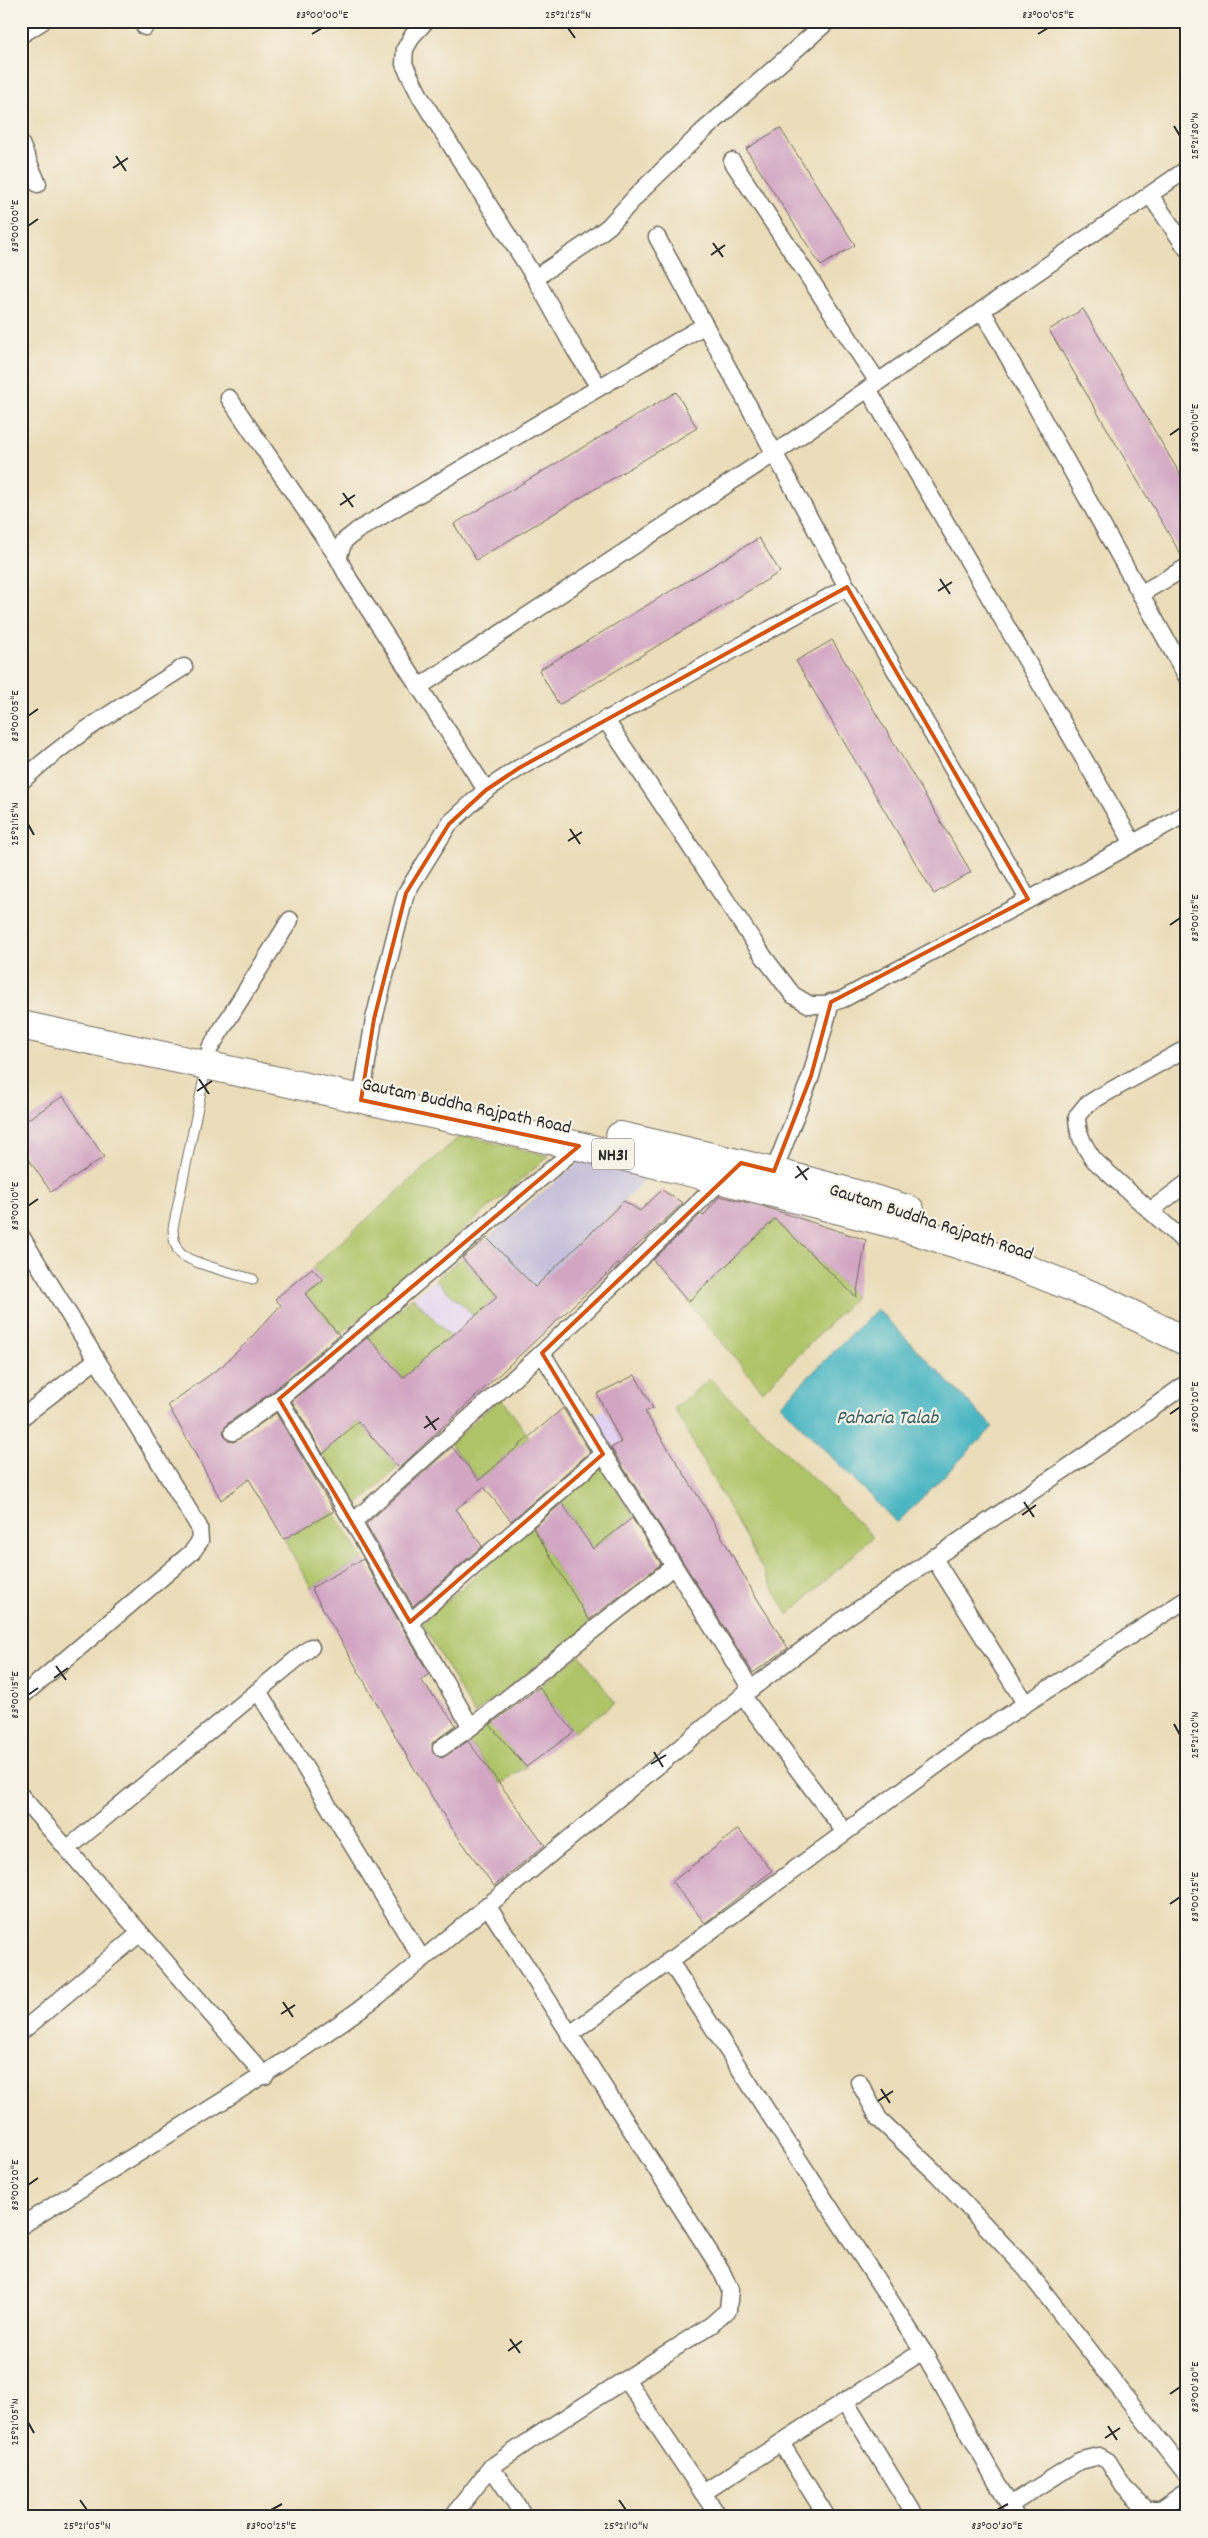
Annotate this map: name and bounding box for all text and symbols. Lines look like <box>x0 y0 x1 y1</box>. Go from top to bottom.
text: 83°00'00"E <box>296 7 349 24</box>
text: 25°21'25"N <box>545 7 591 24</box>
text: 83°00'05"E <box>1022 7 1074 24</box>
text: 25°21'30"N <box>1187 112 1204 159</box>
text: 83°00'00"E <box>7 199 24 252</box>
text: 83°00'10"E <box>1187 403 1204 452</box>
text: 83°00'05"E <box>7 690 24 742</box>
text: 25°21'15"N <box>7 802 24 846</box>
text: 83°00'15"E <box>1187 894 1204 942</box>
street label: Gautam Buddha Rajpath Road <box>359 1072 573 1143</box>
road number: NH31 <box>592 1138 634 1170</box>
street label: Gautam Buddha Rajpath Road <box>825 1178 1037 1269</box>
text: 83°00'10"E <box>7 1181 24 1230</box>
text: 83°00'20"E <box>1187 1381 1204 1432</box>
water label: Paharia Talab <box>836 1405 940 1433</box>
text: 83°00'15"E <box>7 1671 24 1719</box>
text: 25°21'20"N <box>1187 1711 1204 1758</box>
text: 83°00'25"E <box>1187 1871 1204 1922</box>
text: 83°00'20"E <box>7 2159 24 2210</box>
text: 83°00'30"E <box>1187 2361 1204 2413</box>
text: 25°21'05"N <box>7 2398 24 2446</box>
text: 25°21'05"N <box>63 2518 111 2535</box>
text: 83°00'25"E <box>246 2518 297 2535</box>
text: 25°21'10"N <box>604 2518 648 2535</box>
text: 83°00'30"E <box>971 2518 1023 2535</box>

